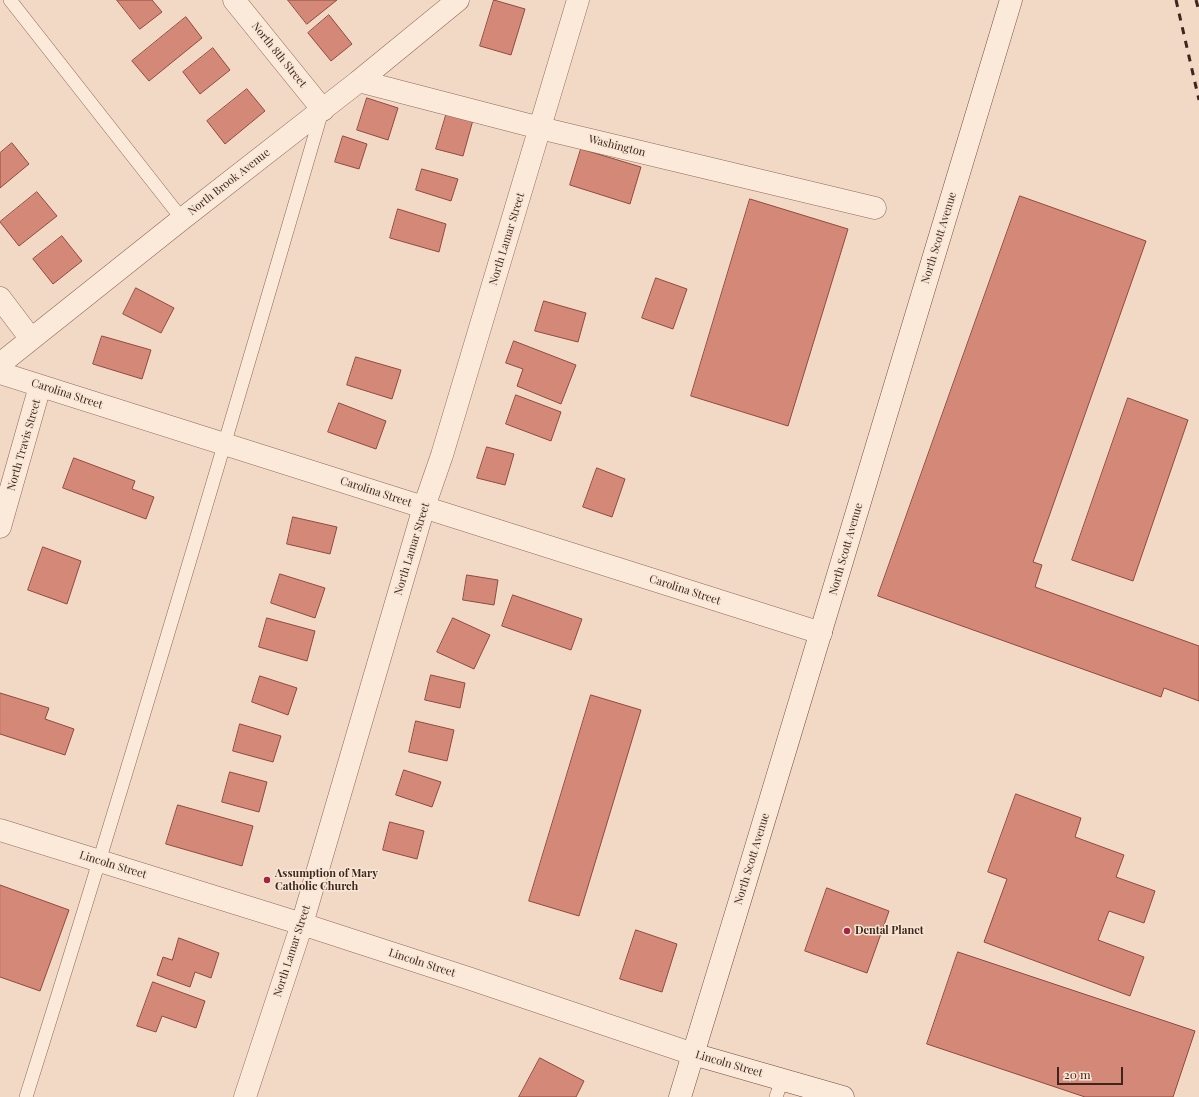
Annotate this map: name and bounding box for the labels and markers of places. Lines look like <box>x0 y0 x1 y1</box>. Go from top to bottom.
place label: Assumption of Mary Catholic Church <box>275 867 378 893</box>
marker: Assumption of Mary Catholic Church <box>262 875 272 885</box>
place label: Dental Planet <box>855 924 924 938</box>
marker: Dental Planet <box>842 926 852 936</box>

